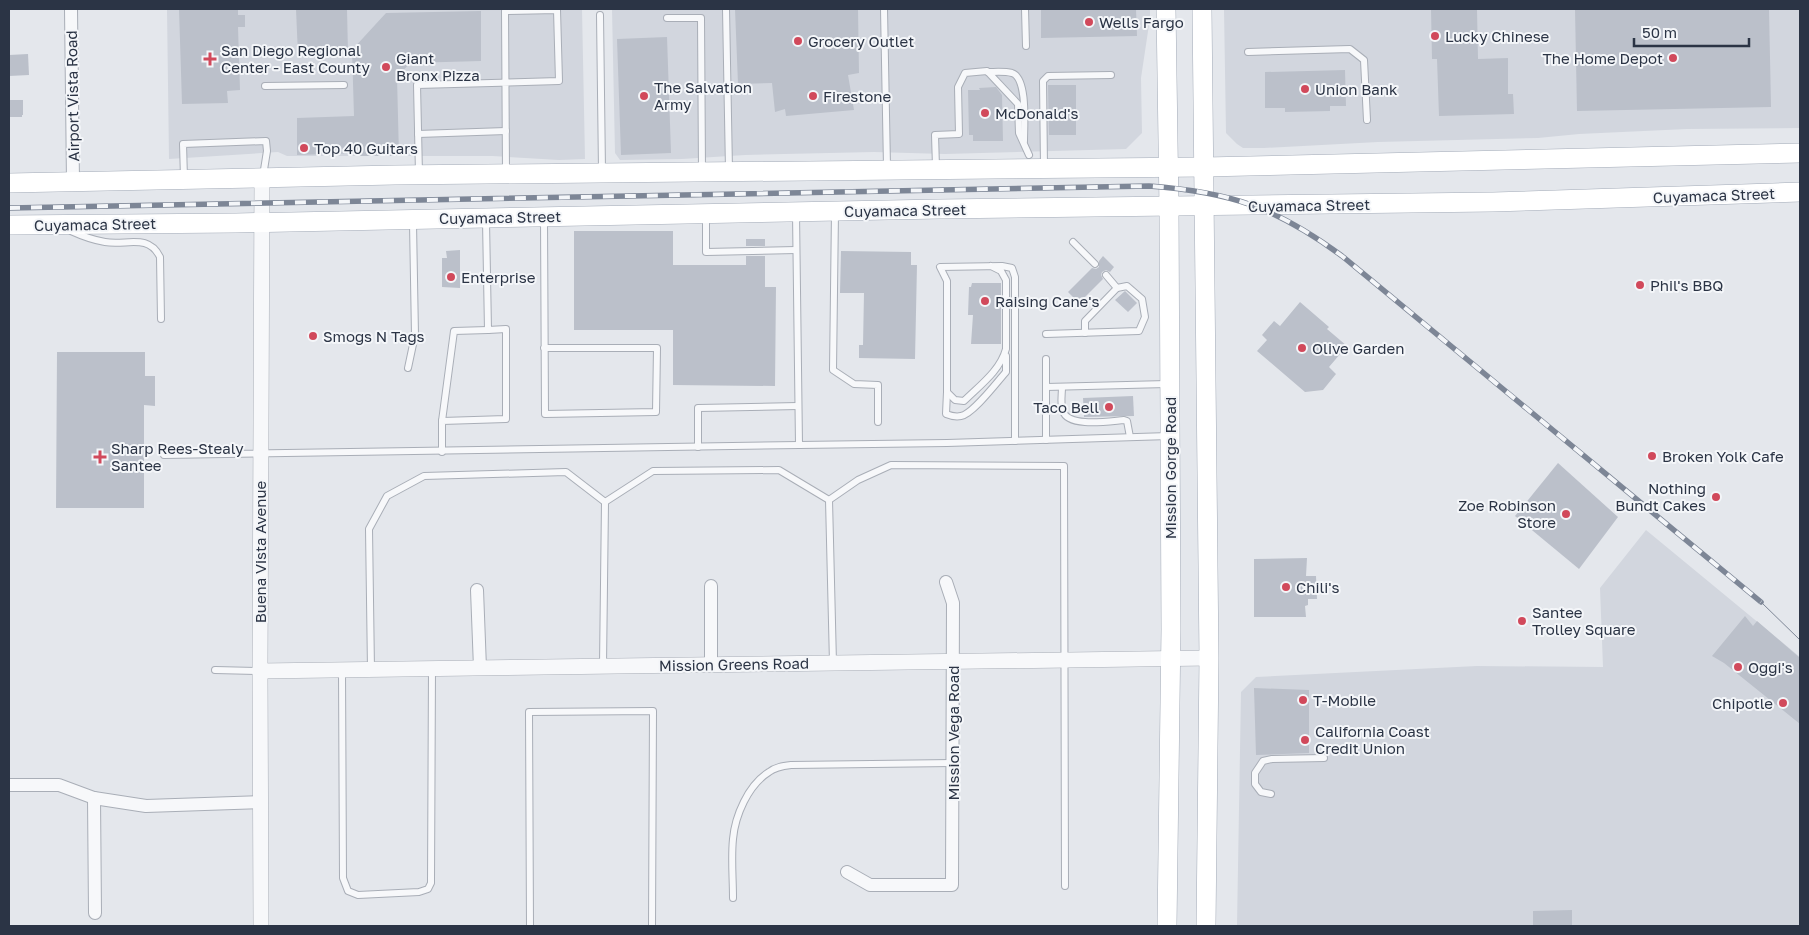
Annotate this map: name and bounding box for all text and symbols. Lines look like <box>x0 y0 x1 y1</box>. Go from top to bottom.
place label: Wells Fargo <box>1099 13 1184 31</box>
scale bar <box>1634 15 1749 47</box>
marker: Wells Fargo <box>1083 16 1095 28</box>
text: 50 m <box>1642 23 1677 41</box>
place label: Lucky Chinese <box>1445 27 1550 45</box>
street label: Airport Vista Road <box>62 30 82 162</box>
marker: Lucky Chinese <box>1429 30 1441 42</box>
place label: Grocery Outlet <box>808 32 914 50</box>
marker: Grocery Outlet <box>792 35 804 47</box>
place label: San Diego Regional Center - East County <box>221 41 371 76</box>
place label: Giant Bronx Pizza <box>396 49 480 84</box>
place label: The Home Depot <box>1542 49 1663 67</box>
marker: San Diego Regional Center - East County <box>203 52 217 66</box>
marker: The Home Depot <box>1667 52 1679 64</box>
marker: Giant Bronx Pizza <box>380 61 392 73</box>
place label: The Salvation Army <box>654 78 752 113</box>
place label: Union Bank <box>1315 80 1398 98</box>
marker: Union Bank <box>1299 83 1311 95</box>
place label: Firestone <box>823 87 892 105</box>
marker: The Salvation Army <box>638 90 650 102</box>
marker: Firestone <box>807 90 819 102</box>
place label: McDonald's <box>995 104 1078 122</box>
marker: McDonald's <box>979 107 991 119</box>
place label: Top 40 Guitars <box>314 139 418 157</box>
marker: Top 40 Guitars <box>298 142 310 154</box>
street label: Cuyamaca Street <box>1653 184 1775 206</box>
street label: Cuyamaca Street <box>1248 195 1370 215</box>
street label: Cuyamaca Street <box>844 200 966 220</box>
street label: Cuyamaca Street <box>439 207 561 227</box>
street label: Cuyamaca Street <box>34 214 156 234</box>
place label: Enterprise <box>461 268 536 286</box>
marker: Enterprise <box>445 271 457 283</box>
place label: Phil's BBQ <box>1650 276 1723 294</box>
marker: Phil's BBQ <box>1634 279 1646 291</box>
place label: Raising Cane's <box>995 292 1099 310</box>
marker: Raising Cane's <box>979 295 991 307</box>
place label: Smogs N Tags <box>323 327 425 345</box>
marker: Smogs N Tags <box>307 330 319 342</box>
place label: Olive Garden <box>1312 339 1404 357</box>
marker: Olive Garden <box>1296 342 1308 354</box>
street label: Mission Gorge Road <box>1161 397 1179 539</box>
place label: Taco Bell <box>1033 398 1099 416</box>
marker: Taco Bell <box>1103 401 1115 413</box>
place label: Sharp Rees-Stealy Santee <box>111 439 244 474</box>
place label: Broken Yolk Cafe <box>1662 447 1784 465</box>
marker: Sharp Rees-Stealy Santee <box>93 450 107 464</box>
marker: Broken Yolk Cafe <box>1646 450 1658 462</box>
place label: Nothing Bundt Cakes <box>1615 479 1706 514</box>
street label: Buena Vista Avenue <box>251 480 269 623</box>
marker: Nothing Bundt Cakes <box>1710 491 1722 503</box>
place label: Zoe Robinson Store <box>1458 496 1556 531</box>
marker: Zoe Robinson Store <box>1560 508 1572 520</box>
place label: Chili's <box>1296 578 1340 596</box>
marker: Chili's <box>1280 581 1292 593</box>
place label: Santee Trolley Square <box>1532 603 1636 638</box>
marker: Santee Trolley Square <box>1516 615 1528 627</box>
street label: Mission Greens Road <box>659 654 809 674</box>
place label: Oggi's <box>1748 658 1793 676</box>
marker: Oggi's <box>1732 661 1744 673</box>
street label: Mission Vega Road <box>944 666 962 800</box>
place label: T-Mobile <box>1313 691 1376 709</box>
marker: T-Mobile <box>1297 694 1309 706</box>
place label: Chipotle <box>1712 694 1773 712</box>
marker: Chipotle <box>1777 697 1789 709</box>
place label: California Coast Credit Union <box>1315 722 1430 757</box>
marker: California Coast Credit Union <box>1299 734 1311 746</box>

